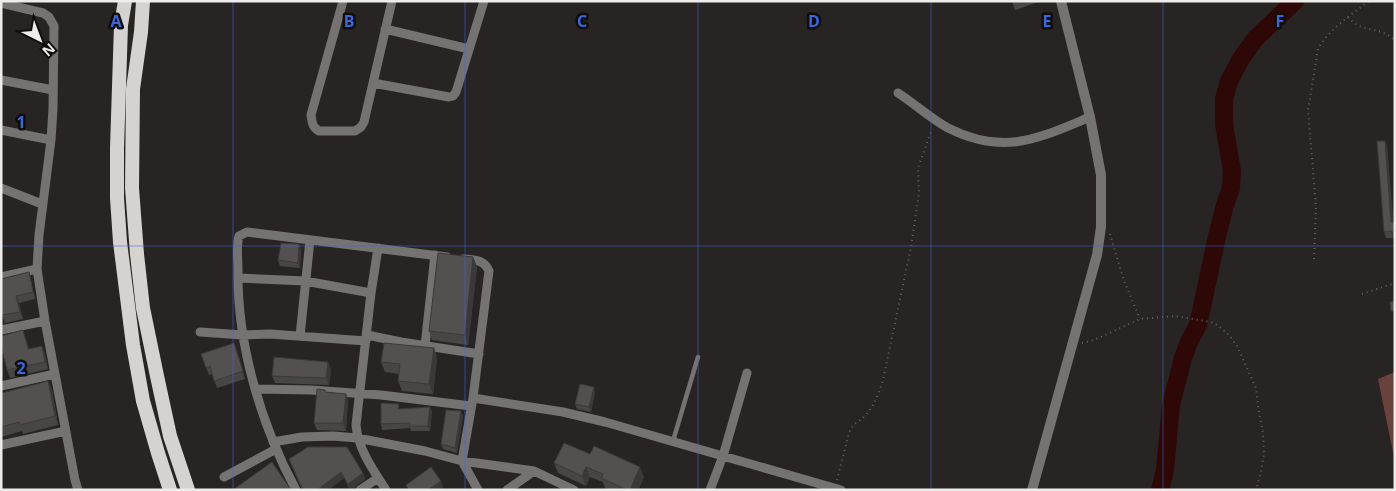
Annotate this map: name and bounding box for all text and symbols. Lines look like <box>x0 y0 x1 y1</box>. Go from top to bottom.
text: A <box>110 10 122 32</box>
text: B <box>344 10 354 32</box>
text: C <box>577 10 587 32</box>
text: D <box>808 10 820 32</box>
text: E <box>1043 10 1052 32</box>
text: F <box>1276 10 1284 32</box>
north arrow <box>15 15 65 65</box>
text: N <box>38 39 60 61</box>
text: 1 <box>16 111 26 133</box>
text: 2 <box>16 357 26 379</box>

